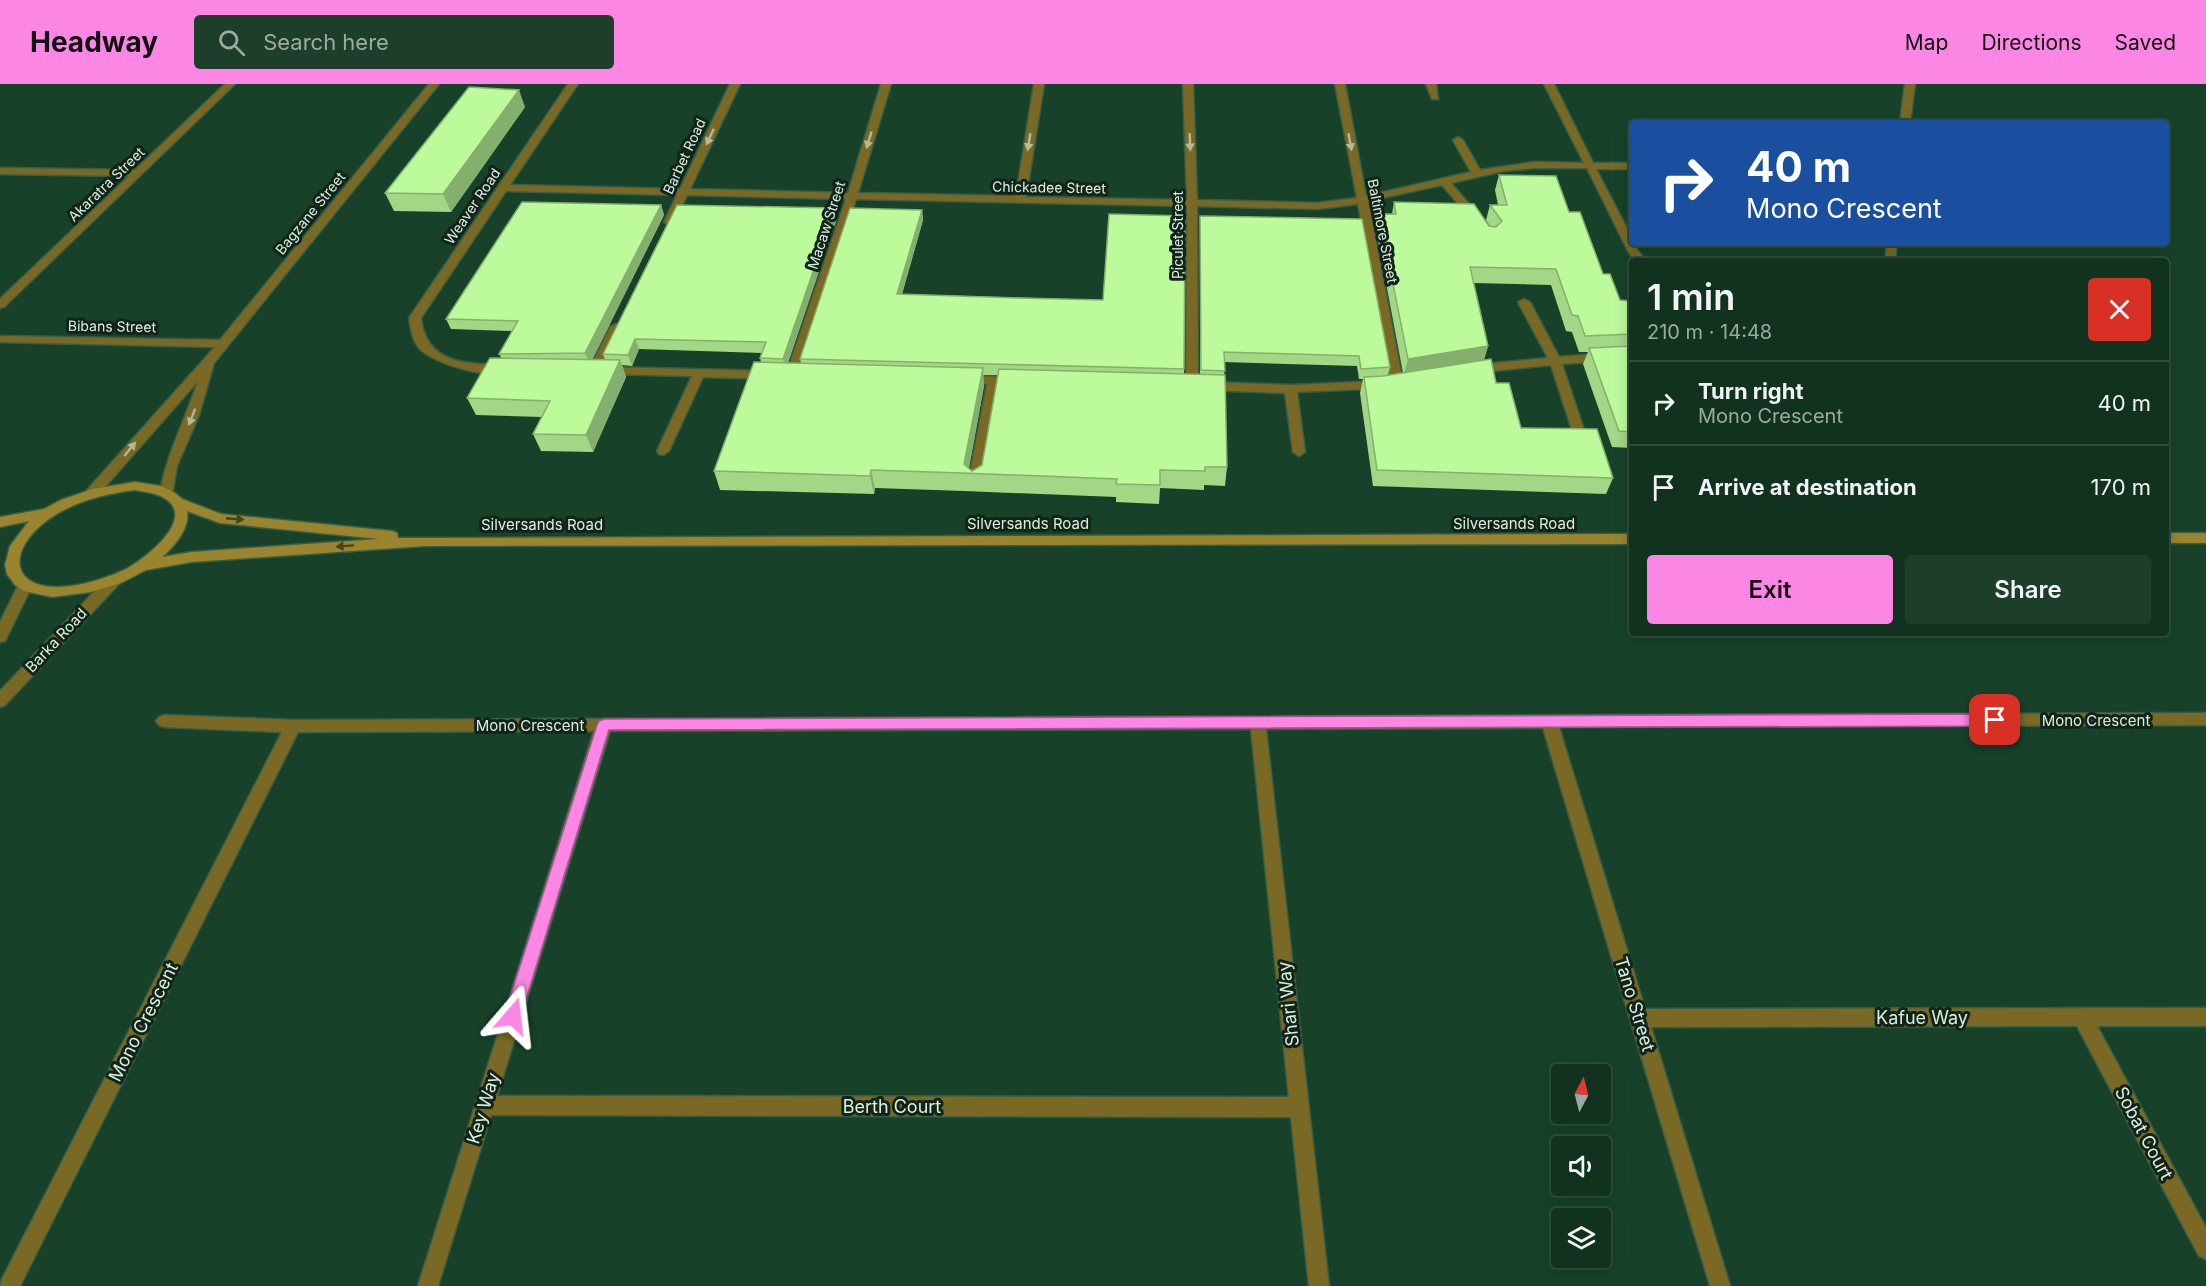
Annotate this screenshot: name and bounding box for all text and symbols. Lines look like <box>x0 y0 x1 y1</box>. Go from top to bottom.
search box <box>194 15 614 69</box>
text: Headway <box>30 25 158 59</box>
icon: search <box>215 26 248 59</box>
text: Search here <box>263 29 389 55</box>
text: Map <box>1905 30 1948 55</box>
text: Directions <box>1981 30 2082 55</box>
text: Saved <box>2115 30 2176 55</box>
street label: Barbet Road <box>659 115 709 197</box>
one-way arrow <box>706 128 715 145</box>
one-way arrow <box>864 131 873 149</box>
one-way arrow <box>1025 132 1034 151</box>
one-way arrow <box>1346 132 1355 151</box>
one-way arrow <box>1186 133 1195 152</box>
text: 40 m <box>1746 141 1851 192</box>
street label: Akaratra Street <box>64 143 148 225</box>
icon: right <box>1647 144 1725 222</box>
street label: Weaver Road <box>440 165 504 247</box>
street label: Bagzane Street <box>272 168 349 258</box>
street label: Baltimore Street <box>1365 177 1402 285</box>
street label: Chickadee Street <box>992 178 1106 196</box>
street label: Macaw Street <box>804 179 848 271</box>
street label: Piculet Street <box>1169 190 1186 279</box>
text: Mono Crescent <box>1746 192 1942 225</box>
text: 1 min <box>1647 275 1735 319</box>
button: close <box>2088 278 2151 341</box>
street label: Bibans Street <box>68 317 157 335</box>
text: 210 m · 14:48 <box>1647 320 1772 344</box>
text: Turn right <box>1698 378 1804 404</box>
icon: right <box>1647 387 1680 420</box>
text: 40 m <box>2097 390 2151 416</box>
text: Mono Crescent <box>1698 404 1843 428</box>
one-way arrow <box>187 409 197 427</box>
one-way arrow <box>124 441 137 457</box>
icon: arrive <box>1647 471 1680 504</box>
text: Arrive at destination <box>1698 474 1917 500</box>
text: 170 m <box>2091 474 2151 500</box>
one-way arrow <box>225 514 244 524</box>
street label: Silversands Road <box>967 514 1089 533</box>
street label: Silversands Road <box>1453 514 1575 533</box>
street label: Silversands Road <box>481 515 603 534</box>
one-way arrow <box>336 541 355 551</box>
button: Exit <box>1647 555 1893 624</box>
button: Share <box>1905 555 2151 624</box>
street label: Barka Road <box>21 604 91 676</box>
pin <box>1969 694 2020 745</box>
icon: arrive <box>1978 703 2011 736</box>
street label: Mono Crescent <box>2042 711 2150 730</box>
street label: Mono Crescent <box>476 716 584 735</box>
street label: Tano Street <box>1611 954 1659 1054</box>
street label: Mono Crescent <box>104 959 182 1085</box>
street label: Shari Way <box>1273 960 1303 1048</box>
position arrow <box>481 984 545 1048</box>
street label: Kafue Way <box>1876 1007 1968 1028</box>
north arrow <box>1551 1064 1611 1124</box>
map controls <box>1551 1064 1611 1268</box>
street label: Key Way <box>462 1070 504 1146</box>
street label: Sobat Court <box>2111 1083 2177 1183</box>
street label: Berth Court <box>843 1096 941 1117</box>
button: sound <box>1551 1136 1611 1196</box>
button: layers <box>1551 1208 1611 1268</box>

